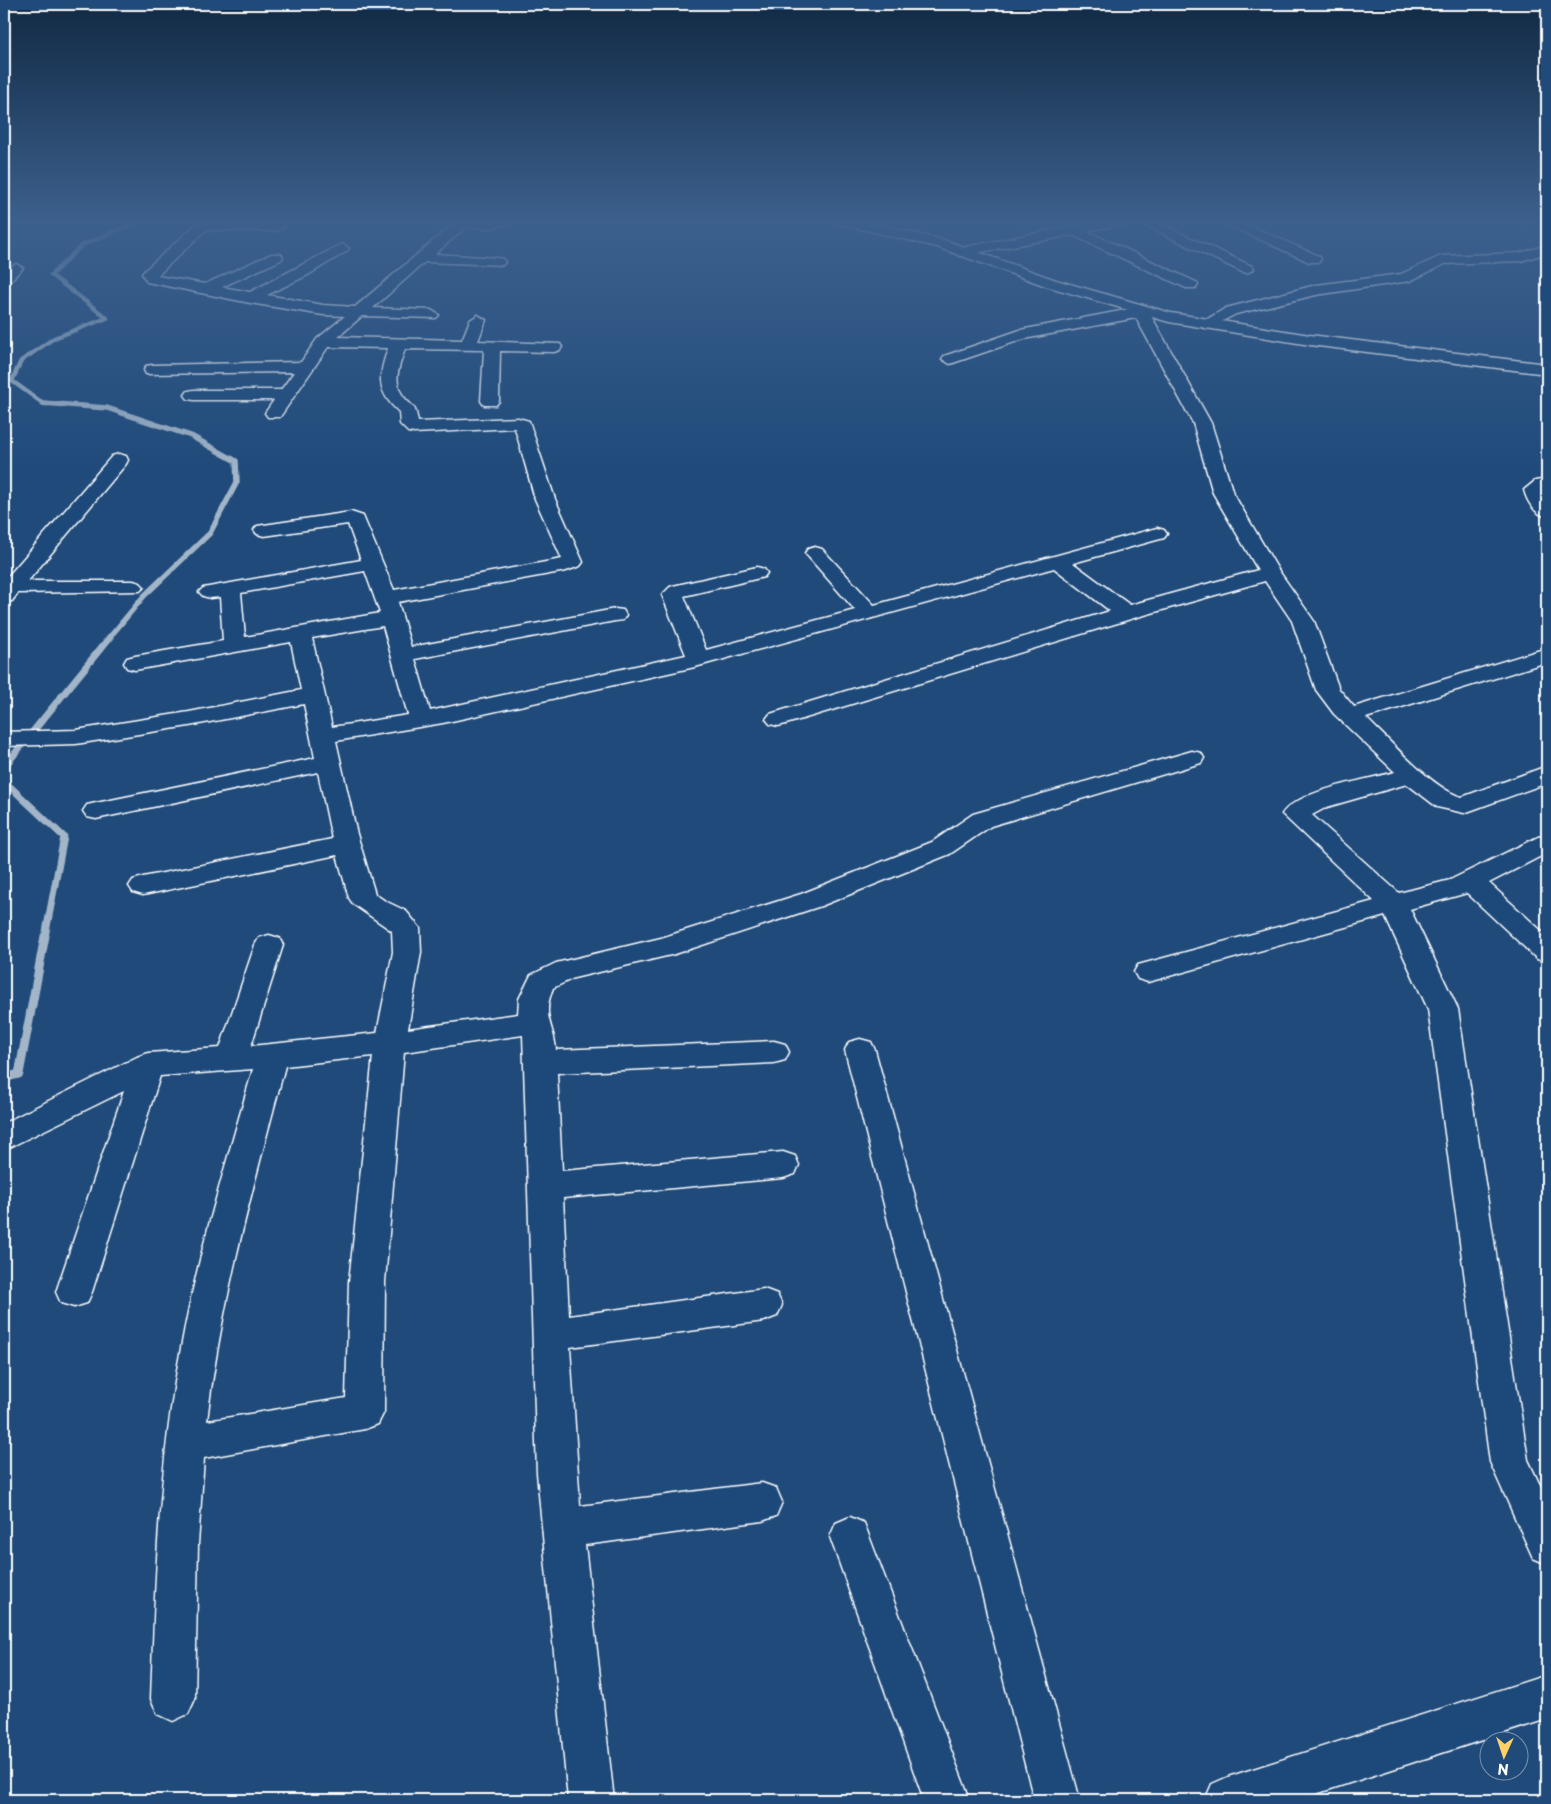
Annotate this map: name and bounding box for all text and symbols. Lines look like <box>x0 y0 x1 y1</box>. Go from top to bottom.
north arrow <box>1478 1732 1528 1782</box>
text: N <box>1497 1759 1509 1780</box>

